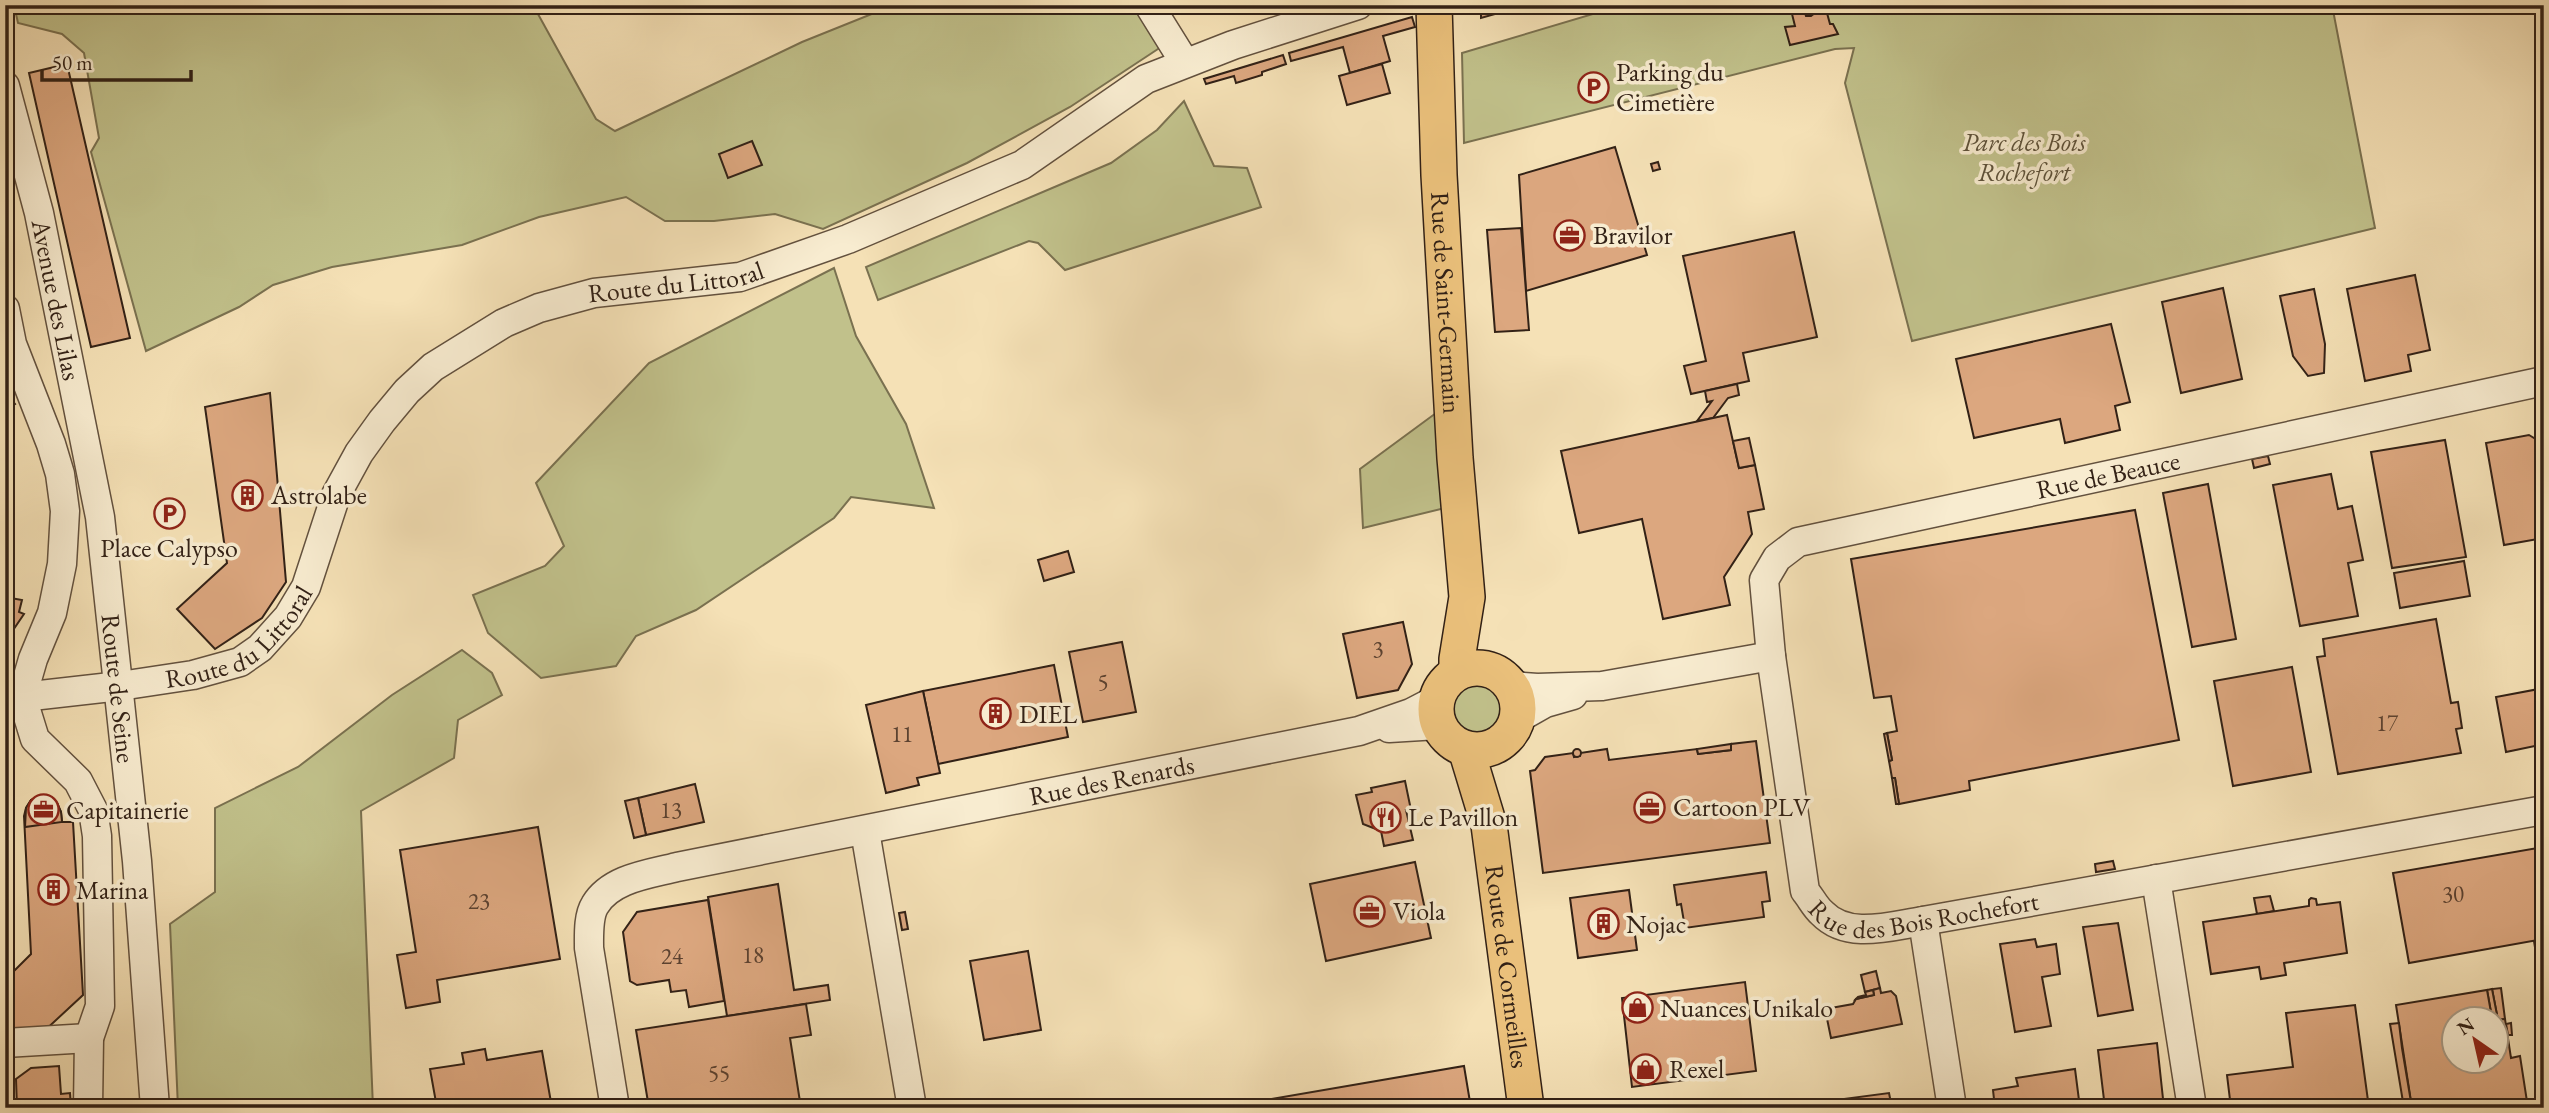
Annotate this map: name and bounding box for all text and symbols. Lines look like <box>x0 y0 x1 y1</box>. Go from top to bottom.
scale bar <box>42 38 191 82</box>
text: 50 m <box>52 49 93 76</box>
place label: Parking du Cimetière <box>1616 55 1724 119</box>
parking icon: Parking du Cimetière <box>1576 70 1610 104</box>
park label: Parc des Bois Rochefort <box>1962 125 2086 189</box>
street label: Rue de Saint-Germain <box>1423 191 1469 415</box>
street label: Avenue des Lilas <box>23 215 89 383</box>
office icon: Bravilor <box>1553 218 1587 252</box>
place label: Bravilor <box>1593 218 1673 252</box>
street label: Route du Littoral <box>586 253 768 311</box>
street label: Rue de Beauce <box>2033 443 2183 507</box>
building icon: Astrolabe <box>231 478 265 512</box>
place label: Astrolabe <box>270 478 367 512</box>
parking icon: Place Calypso <box>152 496 186 530</box>
place label: Place Calypso <box>100 531 238 565</box>
street label: Route du Littoral <box>163 579 320 696</box>
street label: Route de Seine <box>94 612 143 765</box>
house number: 3 <box>1372 634 1384 664</box>
house number: 5 <box>1097 667 1109 697</box>
building icon: DIEL <box>979 697 1013 731</box>
place label: DIEL <box>1019 697 1077 731</box>
house number: 17 <box>2376 708 2399 738</box>
house number: 11 <box>891 719 913 749</box>
street label: Rue des Renards <box>1026 747 1197 813</box>
office icon: Cartoon PLV <box>1633 790 1667 824</box>
place label: Cartoon PLV <box>1673 790 1811 824</box>
office icon: Capitainerie <box>26 793 60 827</box>
place label: Capitainerie <box>66 793 189 827</box>
house number: 13 <box>660 795 682 825</box>
restaurant icon: Le Pavillon <box>1368 800 1402 834</box>
place label: Le Pavillon <box>1408 800 1519 834</box>
street label: Route de Cormeilles <box>1477 863 1538 1070</box>
building icon: Marina <box>36 873 70 907</box>
place label: Marina <box>76 873 149 907</box>
street label: Rue des Bois Rochefort <box>1811 877 2047 913</box>
house number: 30 <box>2442 879 2464 909</box>
text: Rue des Bois Rochefort <box>1801 884 2041 946</box>
house number: 23 <box>468 886 490 916</box>
office icon: Viola <box>1353 894 1387 928</box>
place label: Viola <box>1393 894 1446 928</box>
building icon: Nojac <box>1586 907 1620 941</box>
place label: Nojac <box>1626 907 1686 941</box>
house number: 18 <box>742 940 764 970</box>
house number: 24 <box>661 941 684 971</box>
shop icon: Nuances Unikalo <box>1620 991 1654 1025</box>
place label: Nuances Unikalo <box>1660 991 1833 1025</box>
north arrow <box>2440 1004 2510 1074</box>
text: N <box>2452 1011 2480 1041</box>
shop icon: Rexel <box>1629 1052 1663 1086</box>
place label: Rexel <box>1669 1052 1724 1086</box>
house number: 55 <box>708 1058 730 1088</box>

